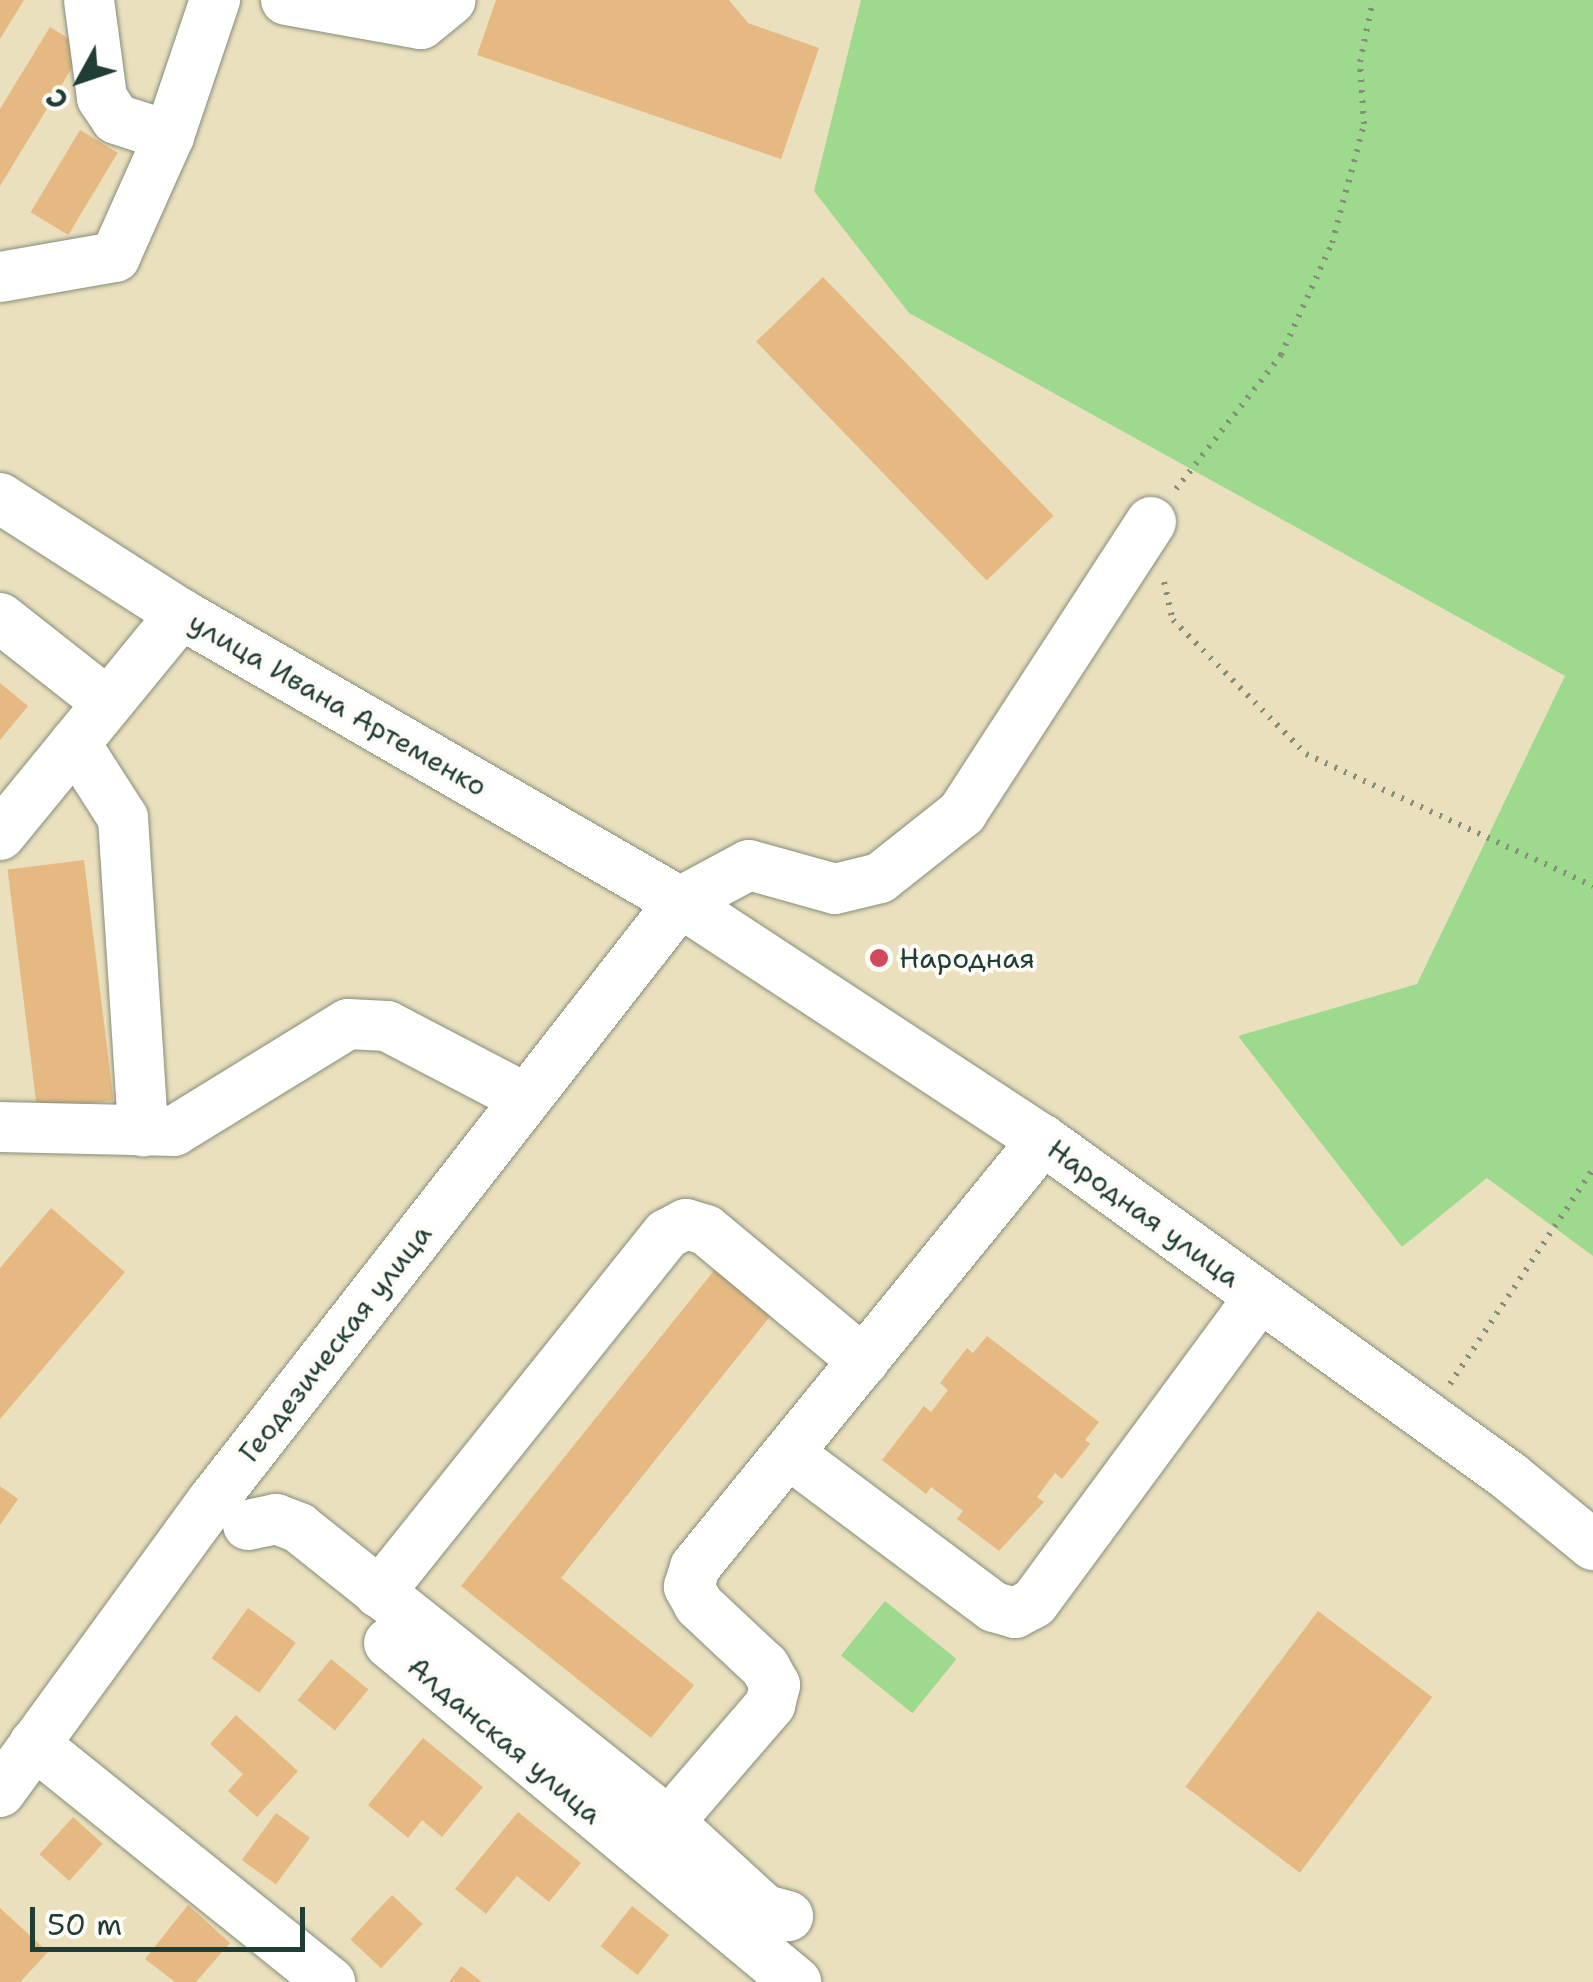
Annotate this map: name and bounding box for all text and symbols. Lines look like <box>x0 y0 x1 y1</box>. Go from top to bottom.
north arrow <box>30 30 130 130</box>
text: С <box>37 80 77 118</box>
street label: улица Ивана Артеменко <box>183 605 493 803</box>
place label: Народная <box>899 941 1035 975</box>
marker: Народная <box>868 947 890 969</box>
street label: Народная улица <box>1041 1132 1247 1294</box>
street label: Геодезическая улица <box>232 1217 438 1469</box>
street label: Алданская улица <box>401 1649 609 1831</box>
scale bar <box>35 1887 310 1949</box>
text: 50 m <box>47 1904 122 1945</box>

